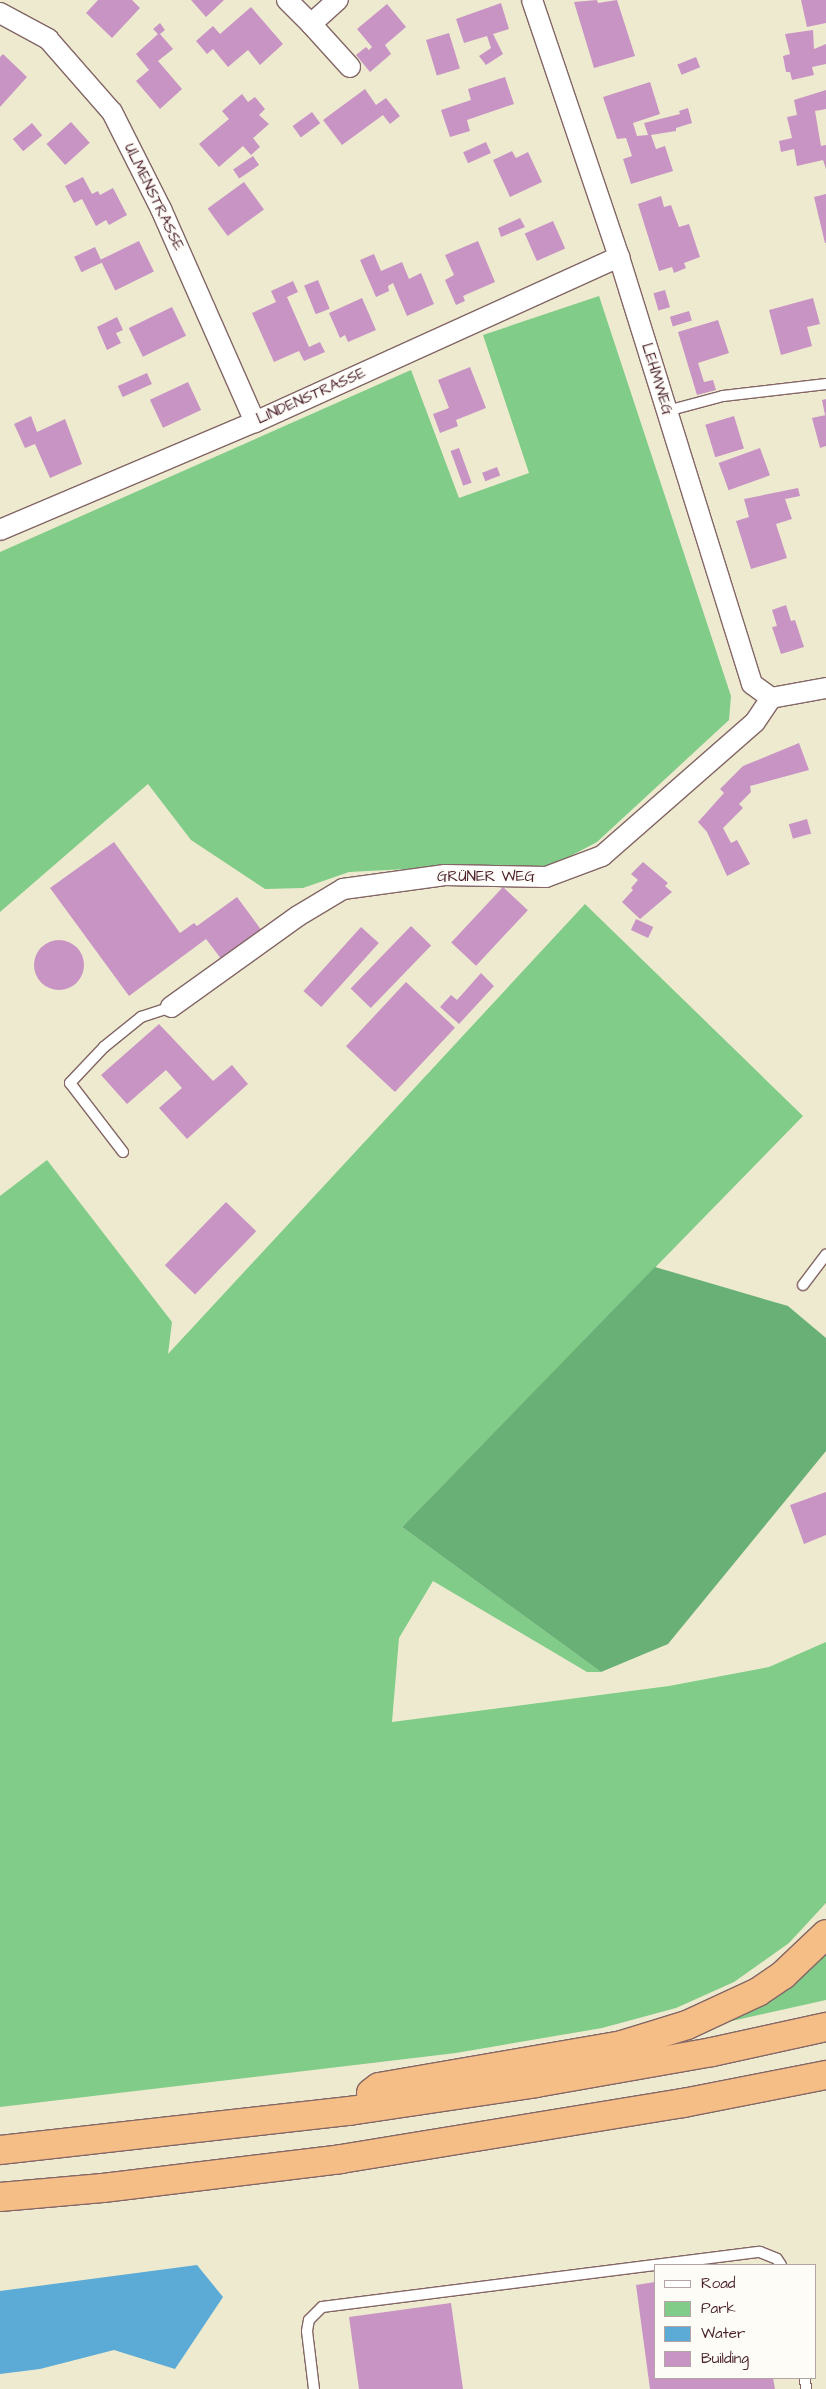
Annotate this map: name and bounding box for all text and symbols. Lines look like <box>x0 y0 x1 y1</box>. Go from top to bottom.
street label: ULMENSTRASSE <box>120 141 188 253</box>
street label: LEHMWEG <box>638 341 676 417</box>
street label: LINDENSTRASSE <box>254 364 368 428</box>
street label: GRÜNER WEG <box>437 868 535 886</box>
legend <box>654 2264 816 2379</box>
text: Road <box>701 2273 735 2294</box>
text: Park <box>701 2298 736 2319</box>
text: Water <box>701 2323 745 2344</box>
text: Building <box>701 2348 749 2369</box>

